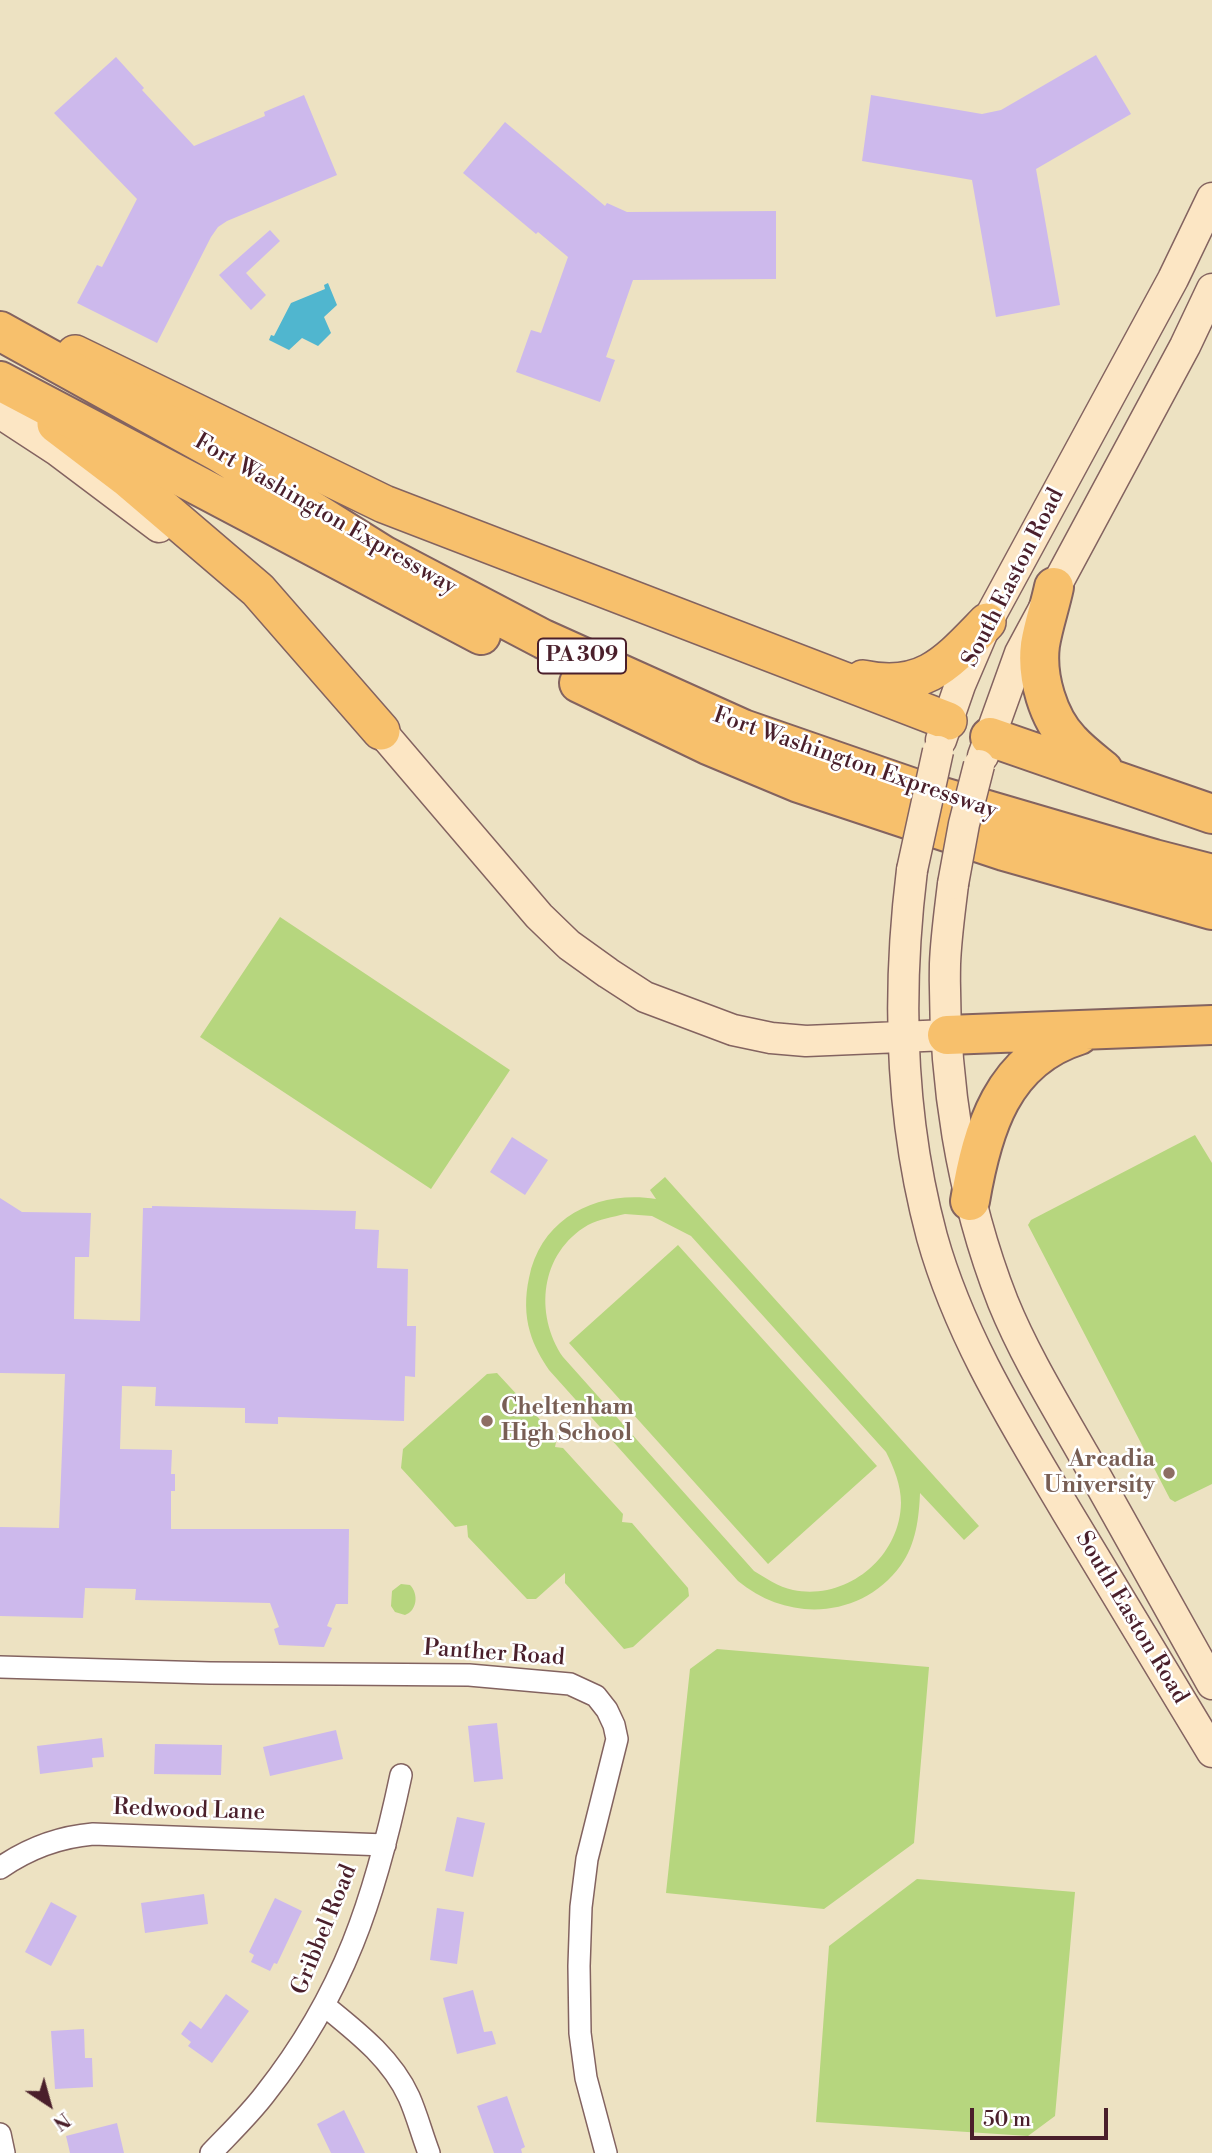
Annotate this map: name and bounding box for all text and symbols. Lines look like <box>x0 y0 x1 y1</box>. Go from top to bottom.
street label: Fort Washington Expressway <box>189 428 461 602</box>
street label: South Easton Road <box>957 484 1071 672</box>
road number: PA 309 <box>538 638 626 674</box>
street label: Fort Washington Expressway <box>709 702 1001 826</box>
place label: Cheltenham High School <box>501 1394 634 1448</box>
marker: Cheltenham High School <box>479 1413 495 1429</box>
place label: Arcadia University <box>1044 1446 1155 1500</box>
marker: Arcadia University <box>1161 1465 1177 1481</box>
street label: South Easton Road <box>1069 1527 1193 1709</box>
street label: Panther Road <box>422 1635 566 1673</box>
street label: Redwood Lane <box>113 1795 265 1827</box>
street label: Gribbel Road <box>286 1861 364 1999</box>
north arrow <box>14 2069 84 2139</box>
scale bar <box>974 2094 1112 2138</box>
text: N <box>48 2107 74 2135</box>
text: 50 m <box>983 2107 1031 2133</box>

